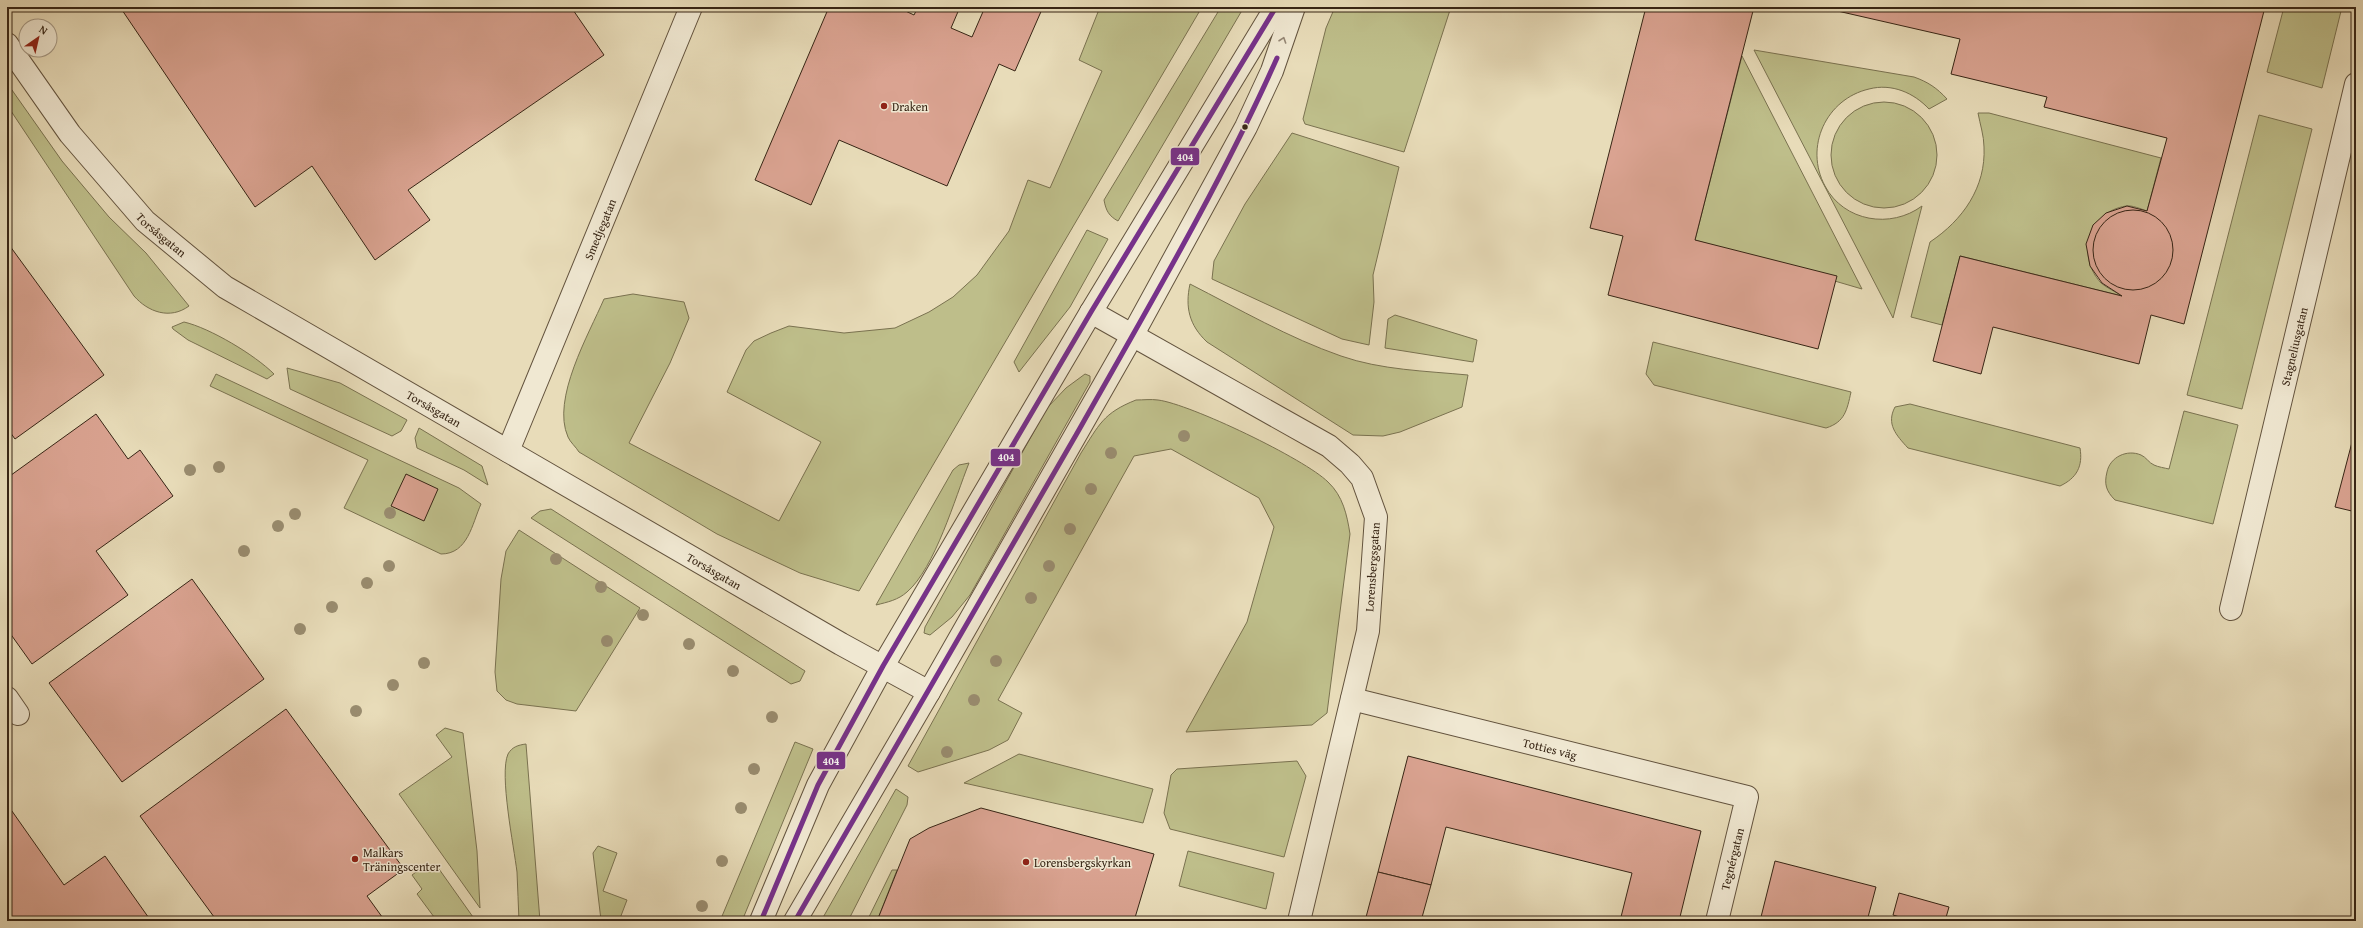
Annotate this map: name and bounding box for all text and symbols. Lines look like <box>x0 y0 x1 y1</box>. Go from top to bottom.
north arrow <box>18 18 58 58</box>
text: N <box>36 21 52 39</box>
one-way arrow <box>1278 36 1287 43</box>
place label: Draken <box>892 98 928 115</box>
marker: Draken <box>879 101 889 111</box>
unlabelled marker <box>1240 122 1250 132</box>
line badge: 404 <box>1170 147 1200 166</box>
text: 404 <box>1176 149 1194 165</box>
street label: Smedjegatan <box>579 196 620 262</box>
street label: Torsåsgatan <box>133 209 190 261</box>
street label: Stagneliusgatan <box>2276 305 2311 387</box>
street label: Torsåsgatan <box>403 386 465 431</box>
line badge: 404 <box>990 448 1021 467</box>
text: 404 <box>997 449 1015 465</box>
street label: Lorensbergsgatan <box>1360 521 1384 612</box>
street label: Torsåsgatan <box>684 548 745 593</box>
street label: Totties väg <box>1521 733 1579 763</box>
line badge: 404 <box>816 751 846 770</box>
text: 404 <box>822 753 840 769</box>
street label: Tegnérgatan <box>1716 826 1748 892</box>
place label: Malkars Träningscenter <box>363 844 440 875</box>
marker: Malkars Träningscenter <box>350 854 360 864</box>
place label: Lorensbergskyrkan <box>1034 854 1131 871</box>
marker: Lorensbergskyrkan <box>1021 857 1031 867</box>

